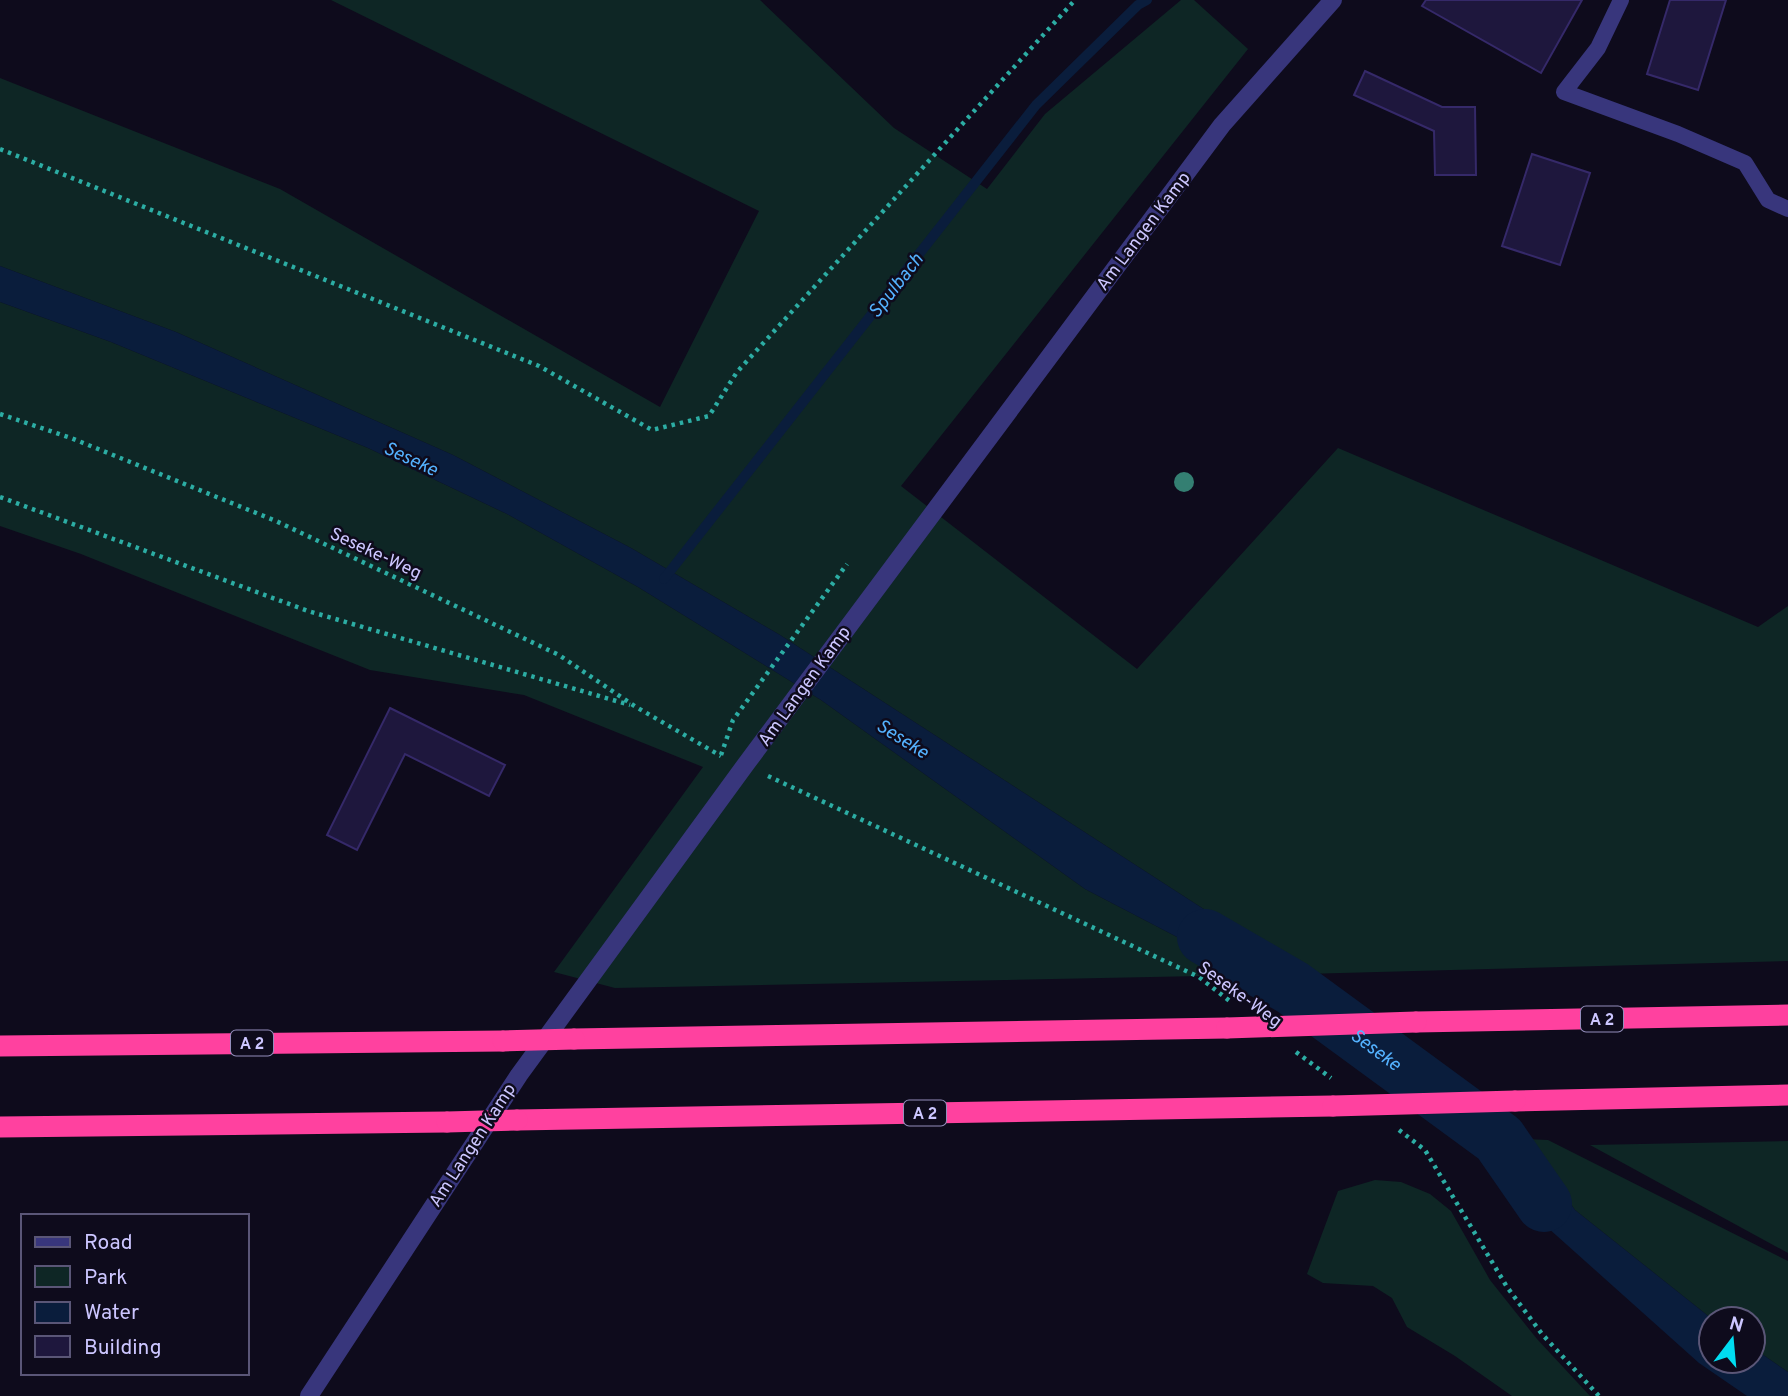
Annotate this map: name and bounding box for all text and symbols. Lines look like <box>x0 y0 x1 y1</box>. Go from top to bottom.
street label: Am Langen Kamp <box>1092 168 1196 296</box>
water label: Spulbach <box>864 248 930 324</box>
water label: Seseke <box>379 437 441 483</box>
street label: Seseke-Weg <box>326 523 425 586</box>
street label: Am Langen Kamp <box>754 622 857 752</box>
water label: Seseke <box>871 714 933 765</box>
street label: Seseke-Weg <box>1192 957 1286 1033</box>
road number: A 2 <box>1581 1007 1623 1032</box>
water label: Seseke <box>1345 1024 1405 1077</box>
road number: A 2 <box>231 1030 273 1056</box>
street label: Am Langen Kamp <box>425 1080 522 1212</box>
road number: A 2 <box>904 1100 946 1126</box>
legend <box>21 1214 248 1375</box>
text: Road <box>84 1230 133 1257</box>
text: Park <box>84 1265 127 1292</box>
text: Water <box>84 1300 139 1327</box>
north arrow <box>1697 1305 1767 1375</box>
text: N <box>1726 1312 1746 1339</box>
text: Building <box>84 1335 162 1362</box>

